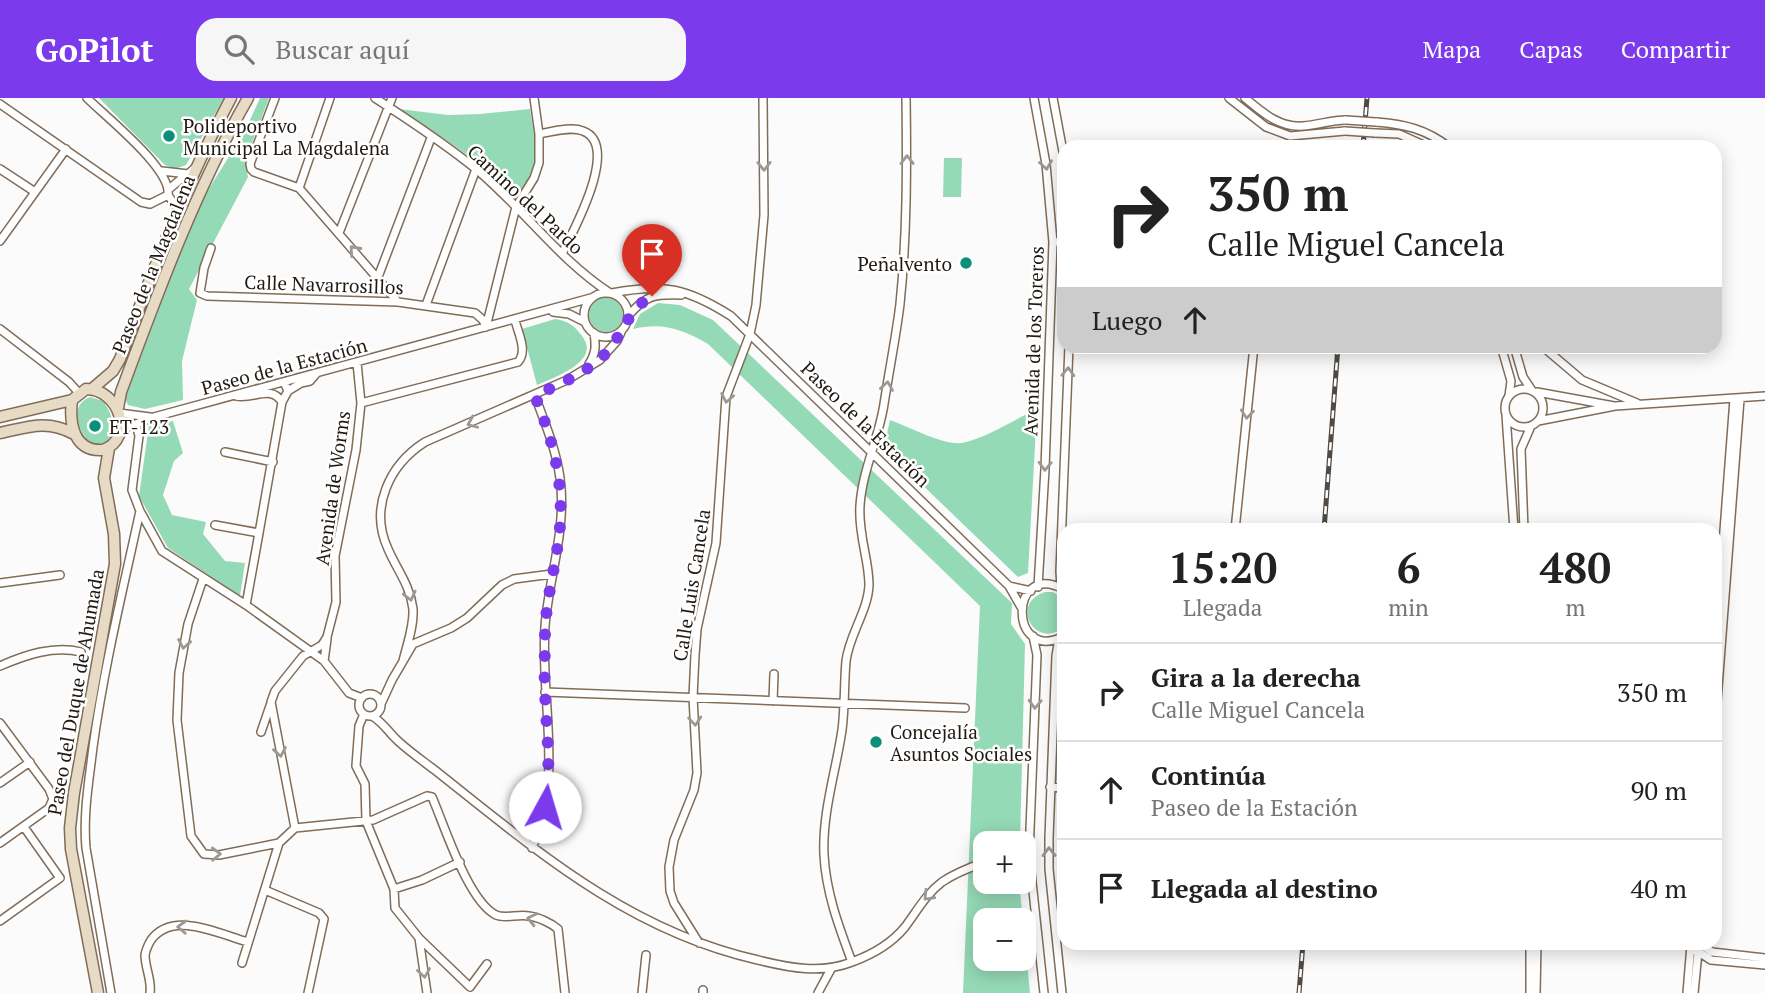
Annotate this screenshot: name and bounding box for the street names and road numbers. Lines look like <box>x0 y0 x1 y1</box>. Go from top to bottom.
street label: Camino del Pardo <box>463 139 589 259</box>
street label: Paseo de la Magdalena <box>106 170 200 357</box>
street label: Avenida de los Toreros <box>1017 246 1049 436</box>
street label: Calle Navarrosillos <box>244 269 404 299</box>
street label: Paseo de la Estación <box>198 332 370 400</box>
street label: Paseo de la Estación <box>796 356 936 492</box>
street label: Avenida de Worms <box>309 409 355 567</box>
street label: Calle Luis Cancela <box>667 507 715 663</box>
street label: Paseo del Duque de Ahumada <box>41 567 109 817</box>

